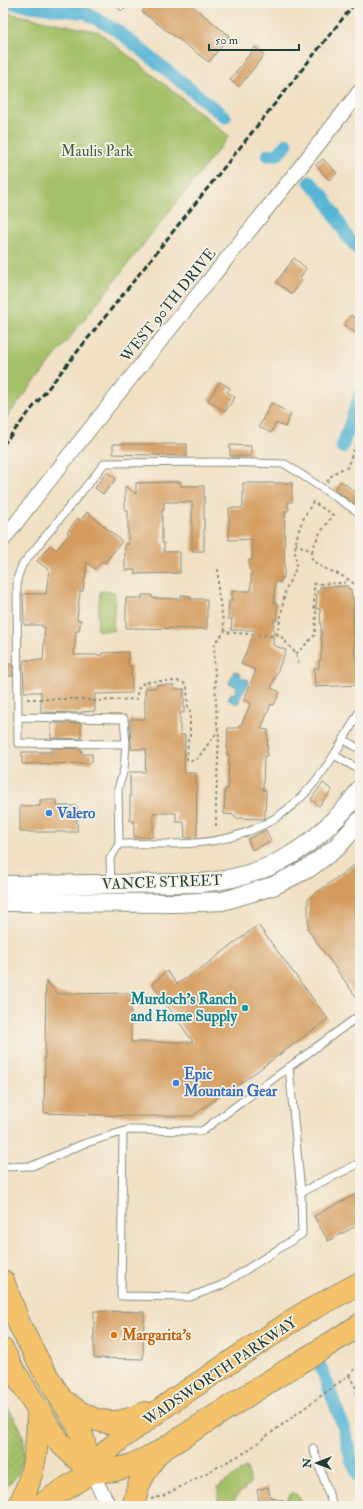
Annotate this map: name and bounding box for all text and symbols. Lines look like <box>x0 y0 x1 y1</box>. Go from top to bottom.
scale bar <box>209 26 299 52</box>
text: 50 m <box>215 33 239 48</box>
park label: Maulis Park <box>61 142 133 161</box>
street label: WEST 90TH DRIVE <box>116 244 220 367</box>
place label: Valero <box>56 804 96 823</box>
marker: Valero <box>44 808 54 818</box>
street label: VANCE STREET <box>101 871 223 894</box>
place label: Murdoch's Ranch and Home Supply <box>130 990 238 1027</box>
marker: Murdoch's Ranch and Home Supply <box>240 1003 250 1013</box>
place label: Epic Mountain Gear <box>183 1065 278 1101</box>
marker: Epic Mountain Gear <box>171 1078 181 1088</box>
street label: WADSWORTH PARKWAY <box>139 1313 301 1430</box>
place label: Margarita's <box>121 1326 191 1346</box>
marker: Margarita's <box>109 1330 119 1340</box>
north arrow <box>297 1443 337 1483</box>
text: N <box>301 1457 314 1469</box>

